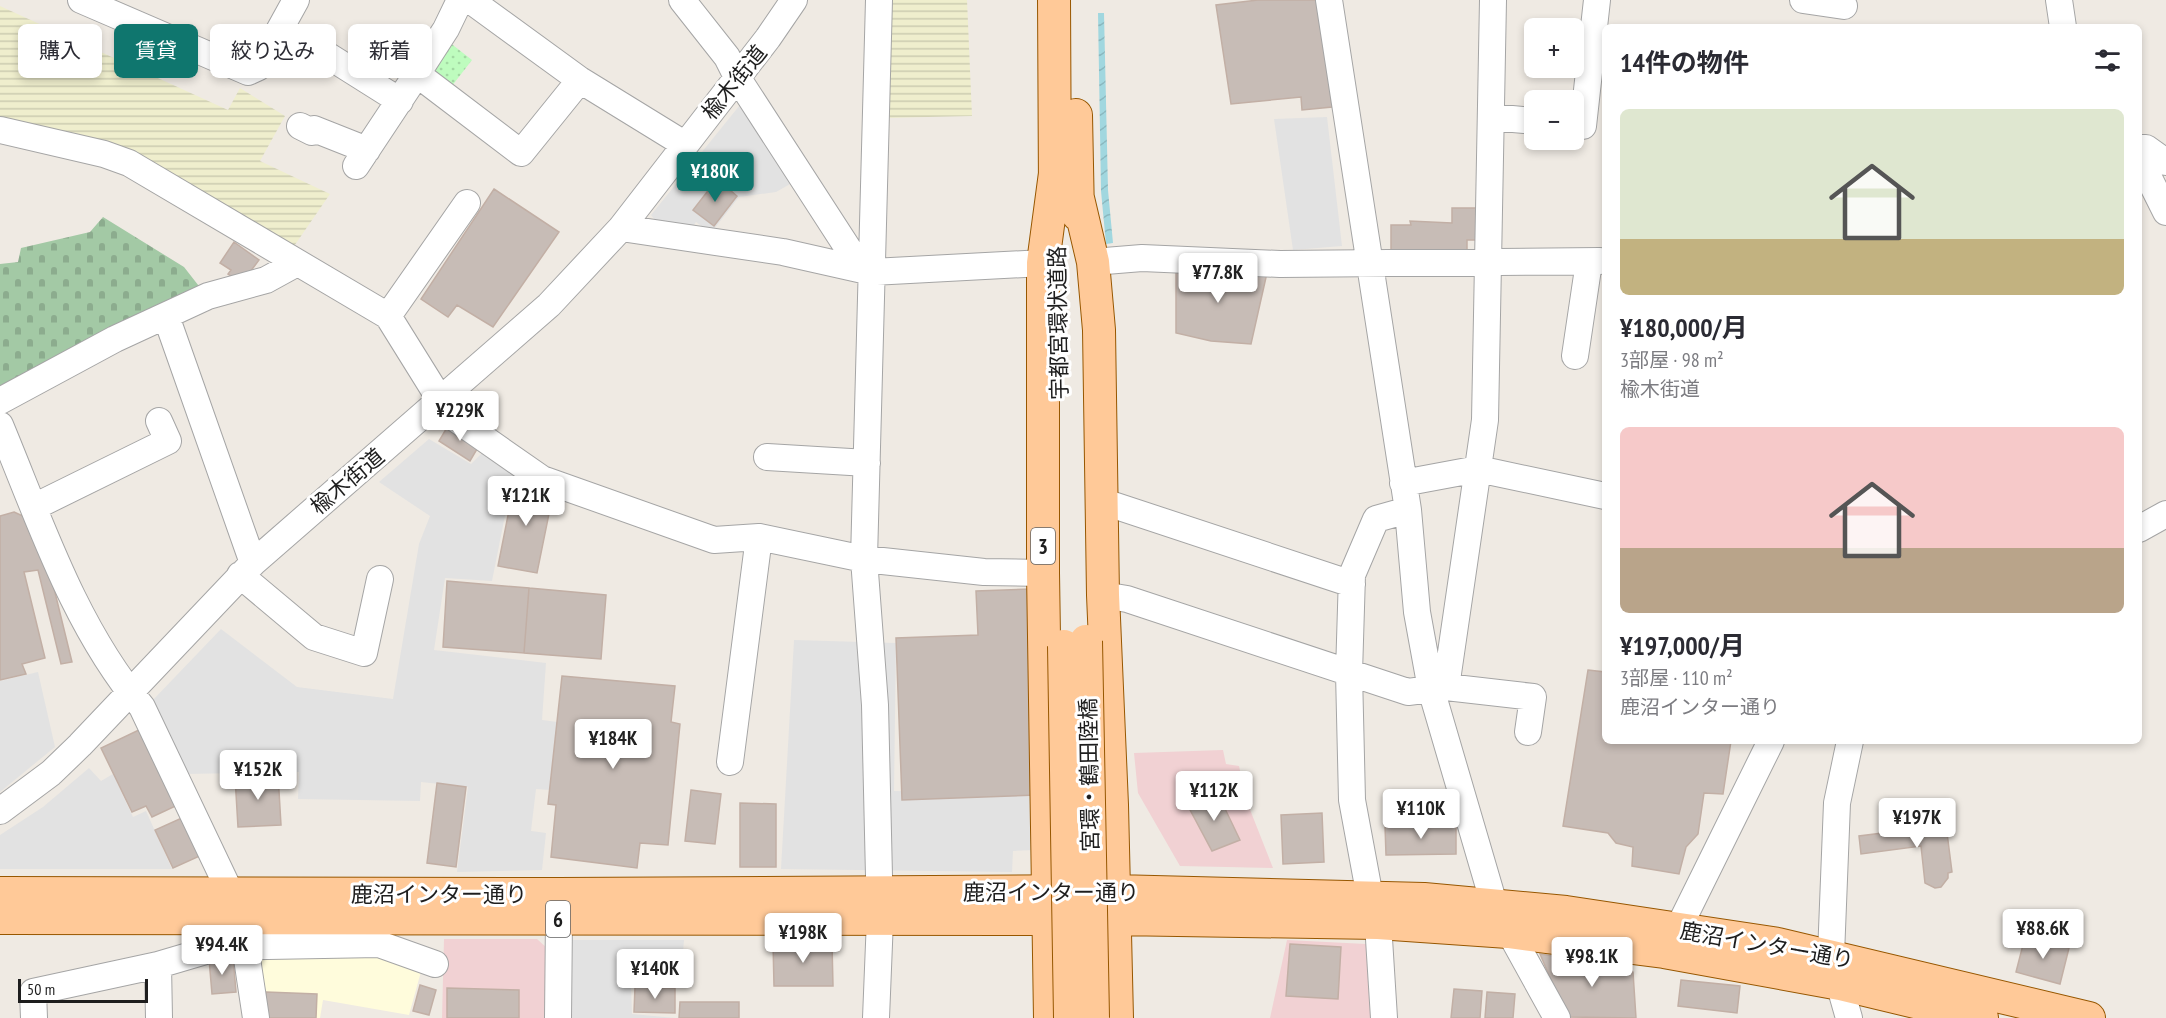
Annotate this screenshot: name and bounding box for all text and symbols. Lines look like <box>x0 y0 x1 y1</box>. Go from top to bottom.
map controls <box>1524 18 1584 150</box>
button: + <box>1524 18 1584 78</box>
chip: 購入 <box>18 24 102 78</box>
chip: 賃貸 <box>114 24 198 78</box>
chip: 絞り込み <box>210 24 336 78</box>
chip: 新着 <box>348 24 432 78</box>
street label: 楡木街道 <box>695 39 773 125</box>
icon: filters <box>2091 44 2124 77</box>
text: 14件の物件 <box>1620 46 1749 79</box>
button: − <box>1524 90 1584 150</box>
icon: home <box>1818 148 1926 256</box>
pin: ¥180K <box>673 152 757 203</box>
text: ¥180K <box>691 158 739 184</box>
street label: 宇都宮環状道路 <box>1043 246 1073 400</box>
pin: ¥77.8K <box>1169 253 1267 304</box>
text: ¥77.8K <box>1193 259 1243 285</box>
text: ¥180,000/月 <box>1620 311 1748 344</box>
text: 3部屋 · 98 m² <box>1620 347 1724 373</box>
text: 楡木街道 <box>1620 376 1700 402</box>
pin: ¥229K <box>418 391 502 442</box>
text: ¥229K <box>436 397 484 423</box>
street label: 楡木街道 <box>304 442 390 520</box>
icon: home <box>1818 466 1926 574</box>
pin: ¥121K <box>484 476 568 527</box>
text: ¥121K <box>502 482 550 508</box>
road number: 3 <box>1031 528 1055 564</box>
text: ¥197,000/月 <box>1620 629 1745 662</box>
text: 3部屋 · 110 m² <box>1620 665 1733 691</box>
text: 鹿沼インター通り <box>1620 694 1780 720</box>
street label: 宮環・鶴田陸橋 <box>1074 698 1104 852</box>
pin: ¥184K <box>571 719 655 770</box>
text: ¥184K <box>589 725 637 751</box>
pin: ¥152K <box>216 750 300 801</box>
text: ¥152K <box>234 756 282 782</box>
pin: ¥112K <box>1172 771 1256 822</box>
text: ¥112K <box>1190 777 1238 803</box>
pin: ¥110K <box>1379 789 1463 840</box>
text: ¥110K <box>1397 795 1445 821</box>
pin: ¥197K <box>1875 798 1959 849</box>
text: ¥197K <box>1893 804 1941 830</box>
street label: 鹿沼インター通り <box>963 878 1139 906</box>
street label: 鹿沼インター通り <box>351 880 527 908</box>
road number: 6 <box>546 901 570 937</box>
pin: ¥88.6K <box>1994 909 2092 960</box>
pin: ¥198K <box>761 913 845 964</box>
text: ¥88.6K <box>2017 915 2069 941</box>
street label: 鹿沼インター通り <box>1678 916 1856 974</box>
text: ¥198K <box>779 919 827 945</box>
pin: ¥94.4K <box>173 925 271 976</box>
text: ¥94.4K <box>196 931 248 957</box>
pin: ¥98.1K <box>1543 937 1641 988</box>
text: ¥98.1K <box>1566 943 1618 969</box>
pin: ¥140K <box>613 949 697 1000</box>
text: ¥140K <box>631 955 679 981</box>
scale bar <box>18 976 148 1004</box>
text: 50 m <box>27 979 55 999</box>

